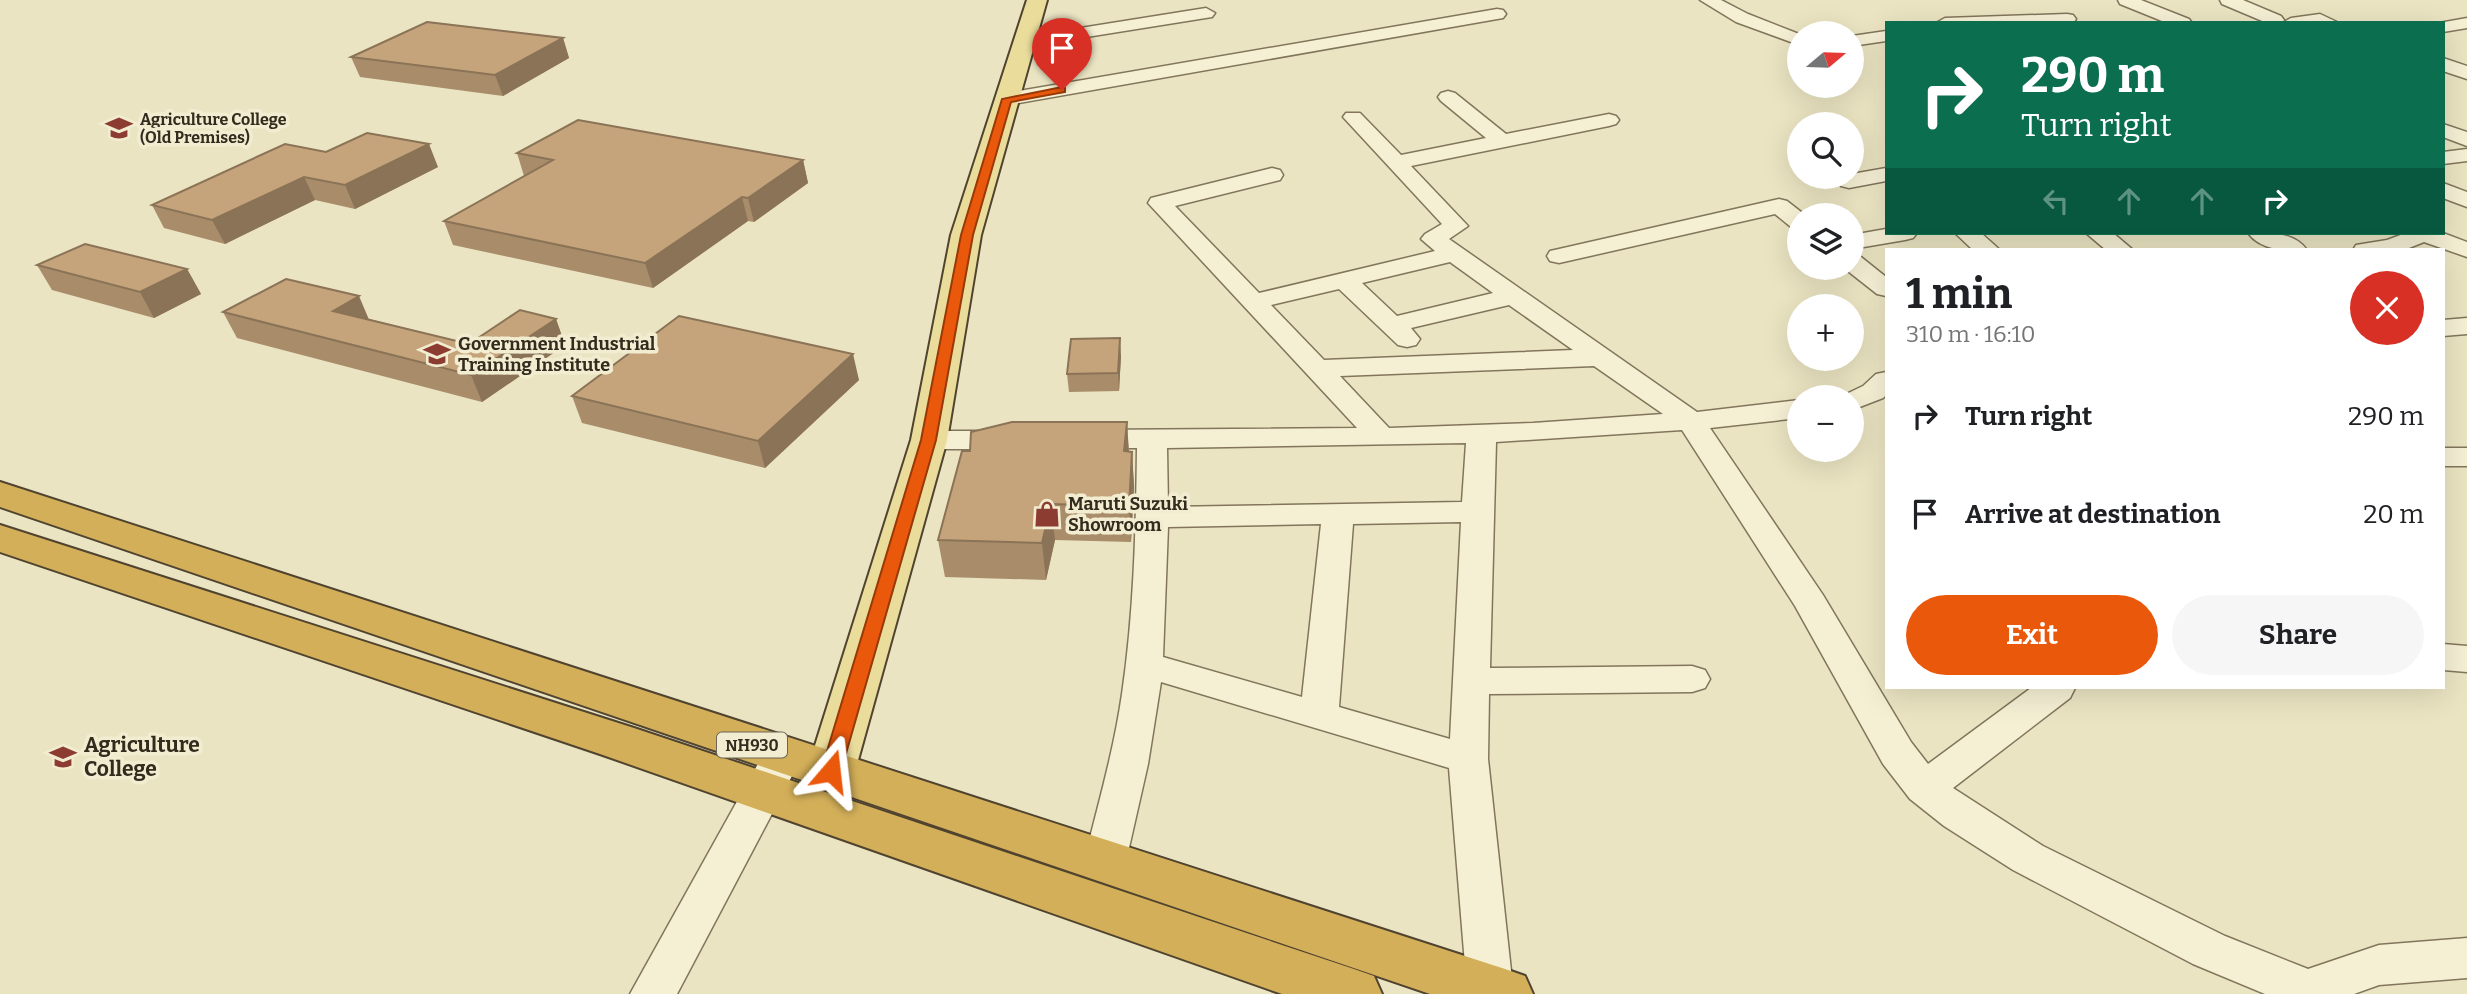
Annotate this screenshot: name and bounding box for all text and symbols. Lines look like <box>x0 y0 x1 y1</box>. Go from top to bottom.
pin <box>1032 18 1092 90</box>
north arrow <box>1787 21 1864 98</box>
map controls <box>1787 21 1864 462</box>
icon: arrive <box>1043 29 1081 67</box>
text: 290 m <box>2021 46 2164 105</box>
icon: right <box>1906 49 1997 140</box>
text: Turn right <box>2021 106 2172 144</box>
place label: Agriculture College (Old Premises) <box>140 110 287 147</box>
button: search <box>1787 112 1864 189</box>
school or university icon: Agriculture College (Old Premises) <box>104 113 134 143</box>
icon: left <box>2037 182 2075 220</box>
icon: ahead <box>2110 182 2148 220</box>
icon: ahead <box>2183 182 2221 220</box>
icon: right <box>2256 182 2294 220</box>
button: layers <box>1787 203 1864 280</box>
text: 1 min <box>1906 269 2012 319</box>
button: close <box>2350 271 2424 345</box>
button: + <box>1787 294 1864 371</box>
text: 310 m · 16:10 <box>1906 320 2036 348</box>
place label: Government Industrial Training Institute <box>458 333 656 376</box>
school or university icon: Government Industrial Training Institute <box>422 339 452 369</box>
button: − <box>1787 385 1864 462</box>
icon: right <box>1906 397 1944 435</box>
text: Turn right <box>1965 401 2092 432</box>
text: 290 m <box>2348 401 2424 432</box>
place label: Maruti Suzuki Showroom <box>1068 493 1188 536</box>
icon: arrive <box>1906 495 1944 533</box>
shop icon: Maruti Suzuki Showroom <box>1032 499 1062 529</box>
text: Arrive at destination <box>1965 499 2220 530</box>
text: 20 m <box>2363 499 2424 530</box>
button: Exit <box>1906 595 2158 675</box>
button: Share <box>2172 595 2424 675</box>
place label: Agriculture College <box>84 732 200 782</box>
road number: NH930 <box>717 732 787 758</box>
position arrow <box>794 734 868 808</box>
school or university icon: Agriculture College <box>48 742 78 772</box>

